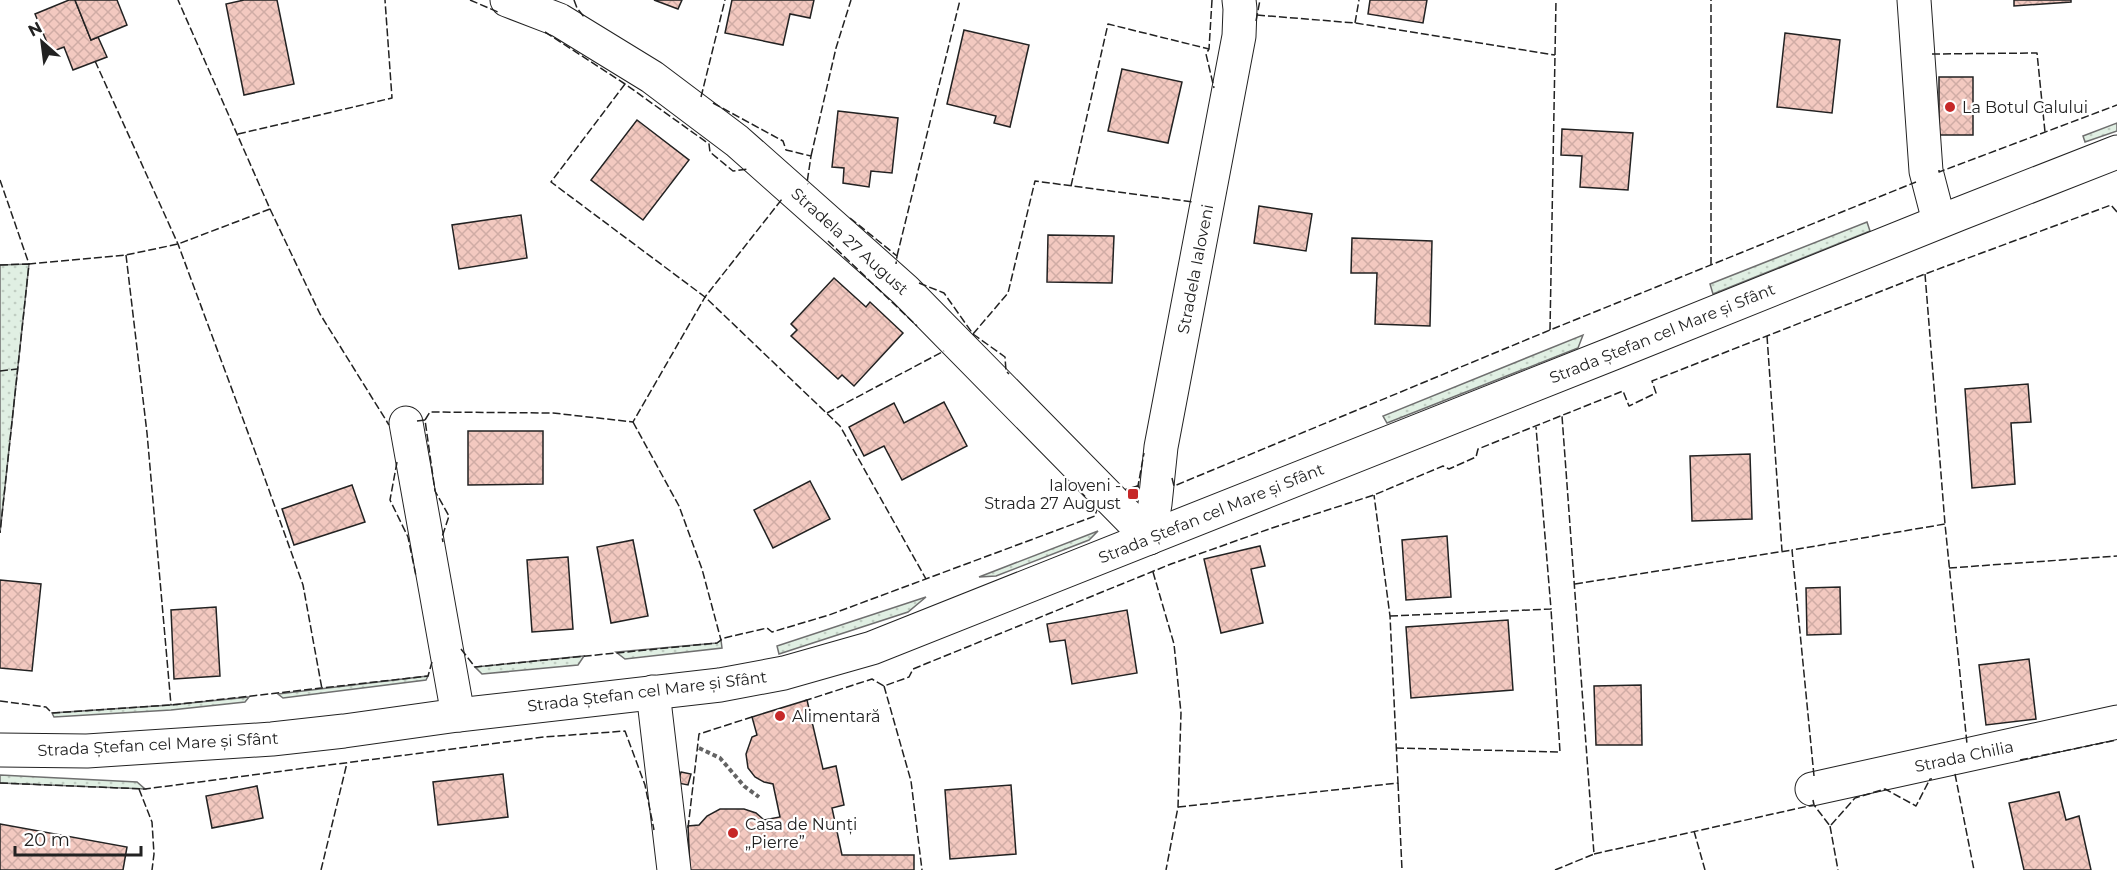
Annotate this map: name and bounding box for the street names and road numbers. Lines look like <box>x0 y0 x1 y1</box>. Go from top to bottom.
street label: Stradela 27 August <box>787 184 912 299</box>
street label: Stradela Ialoveni <box>1174 203 1217 335</box>
street label: Strada Ștefan cel Mare și Sfânt <box>1547 279 1778 388</box>
street label: Strada Ștefan cel Mare și Sfânt <box>1096 459 1327 568</box>
street label: Strada Ștefan cel Mare și Sfânt <box>526 667 769 717</box>
street label: Strada Ștefan cel Mare și Sfânt <box>37 729 280 761</box>
street label: Strada Chilia <box>1913 737 2015 776</box>

